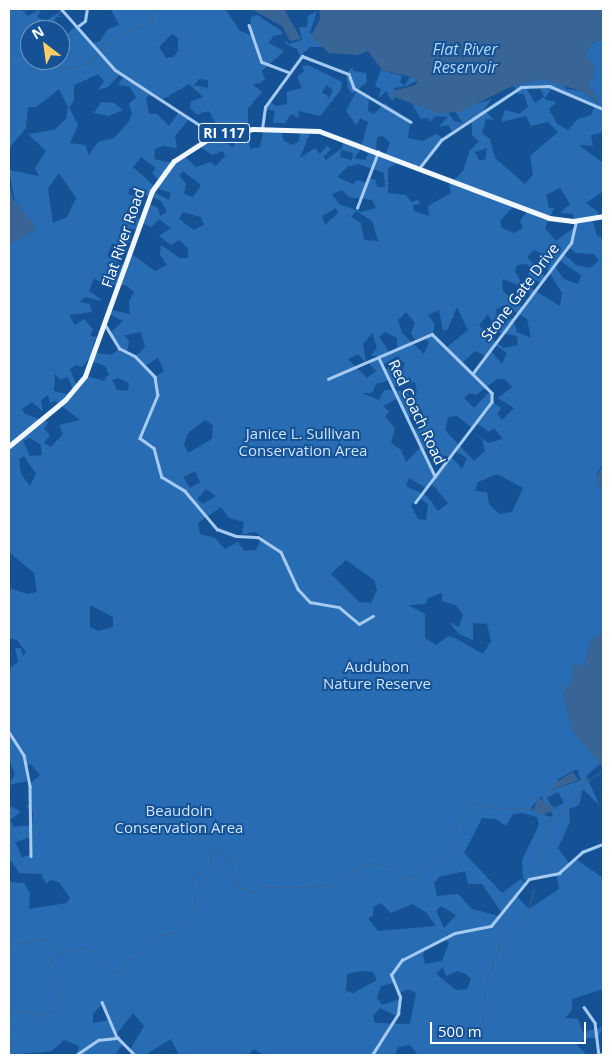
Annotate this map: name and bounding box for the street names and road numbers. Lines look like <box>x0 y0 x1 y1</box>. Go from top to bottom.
road number: RI 117 <box>198 122 250 144</box>
street label: Flat River Road <box>98 186 148 290</box>
street label: Stone Gate Drive <box>477 240 563 344</box>
street label: Red Coach Road <box>385 357 449 467</box>

